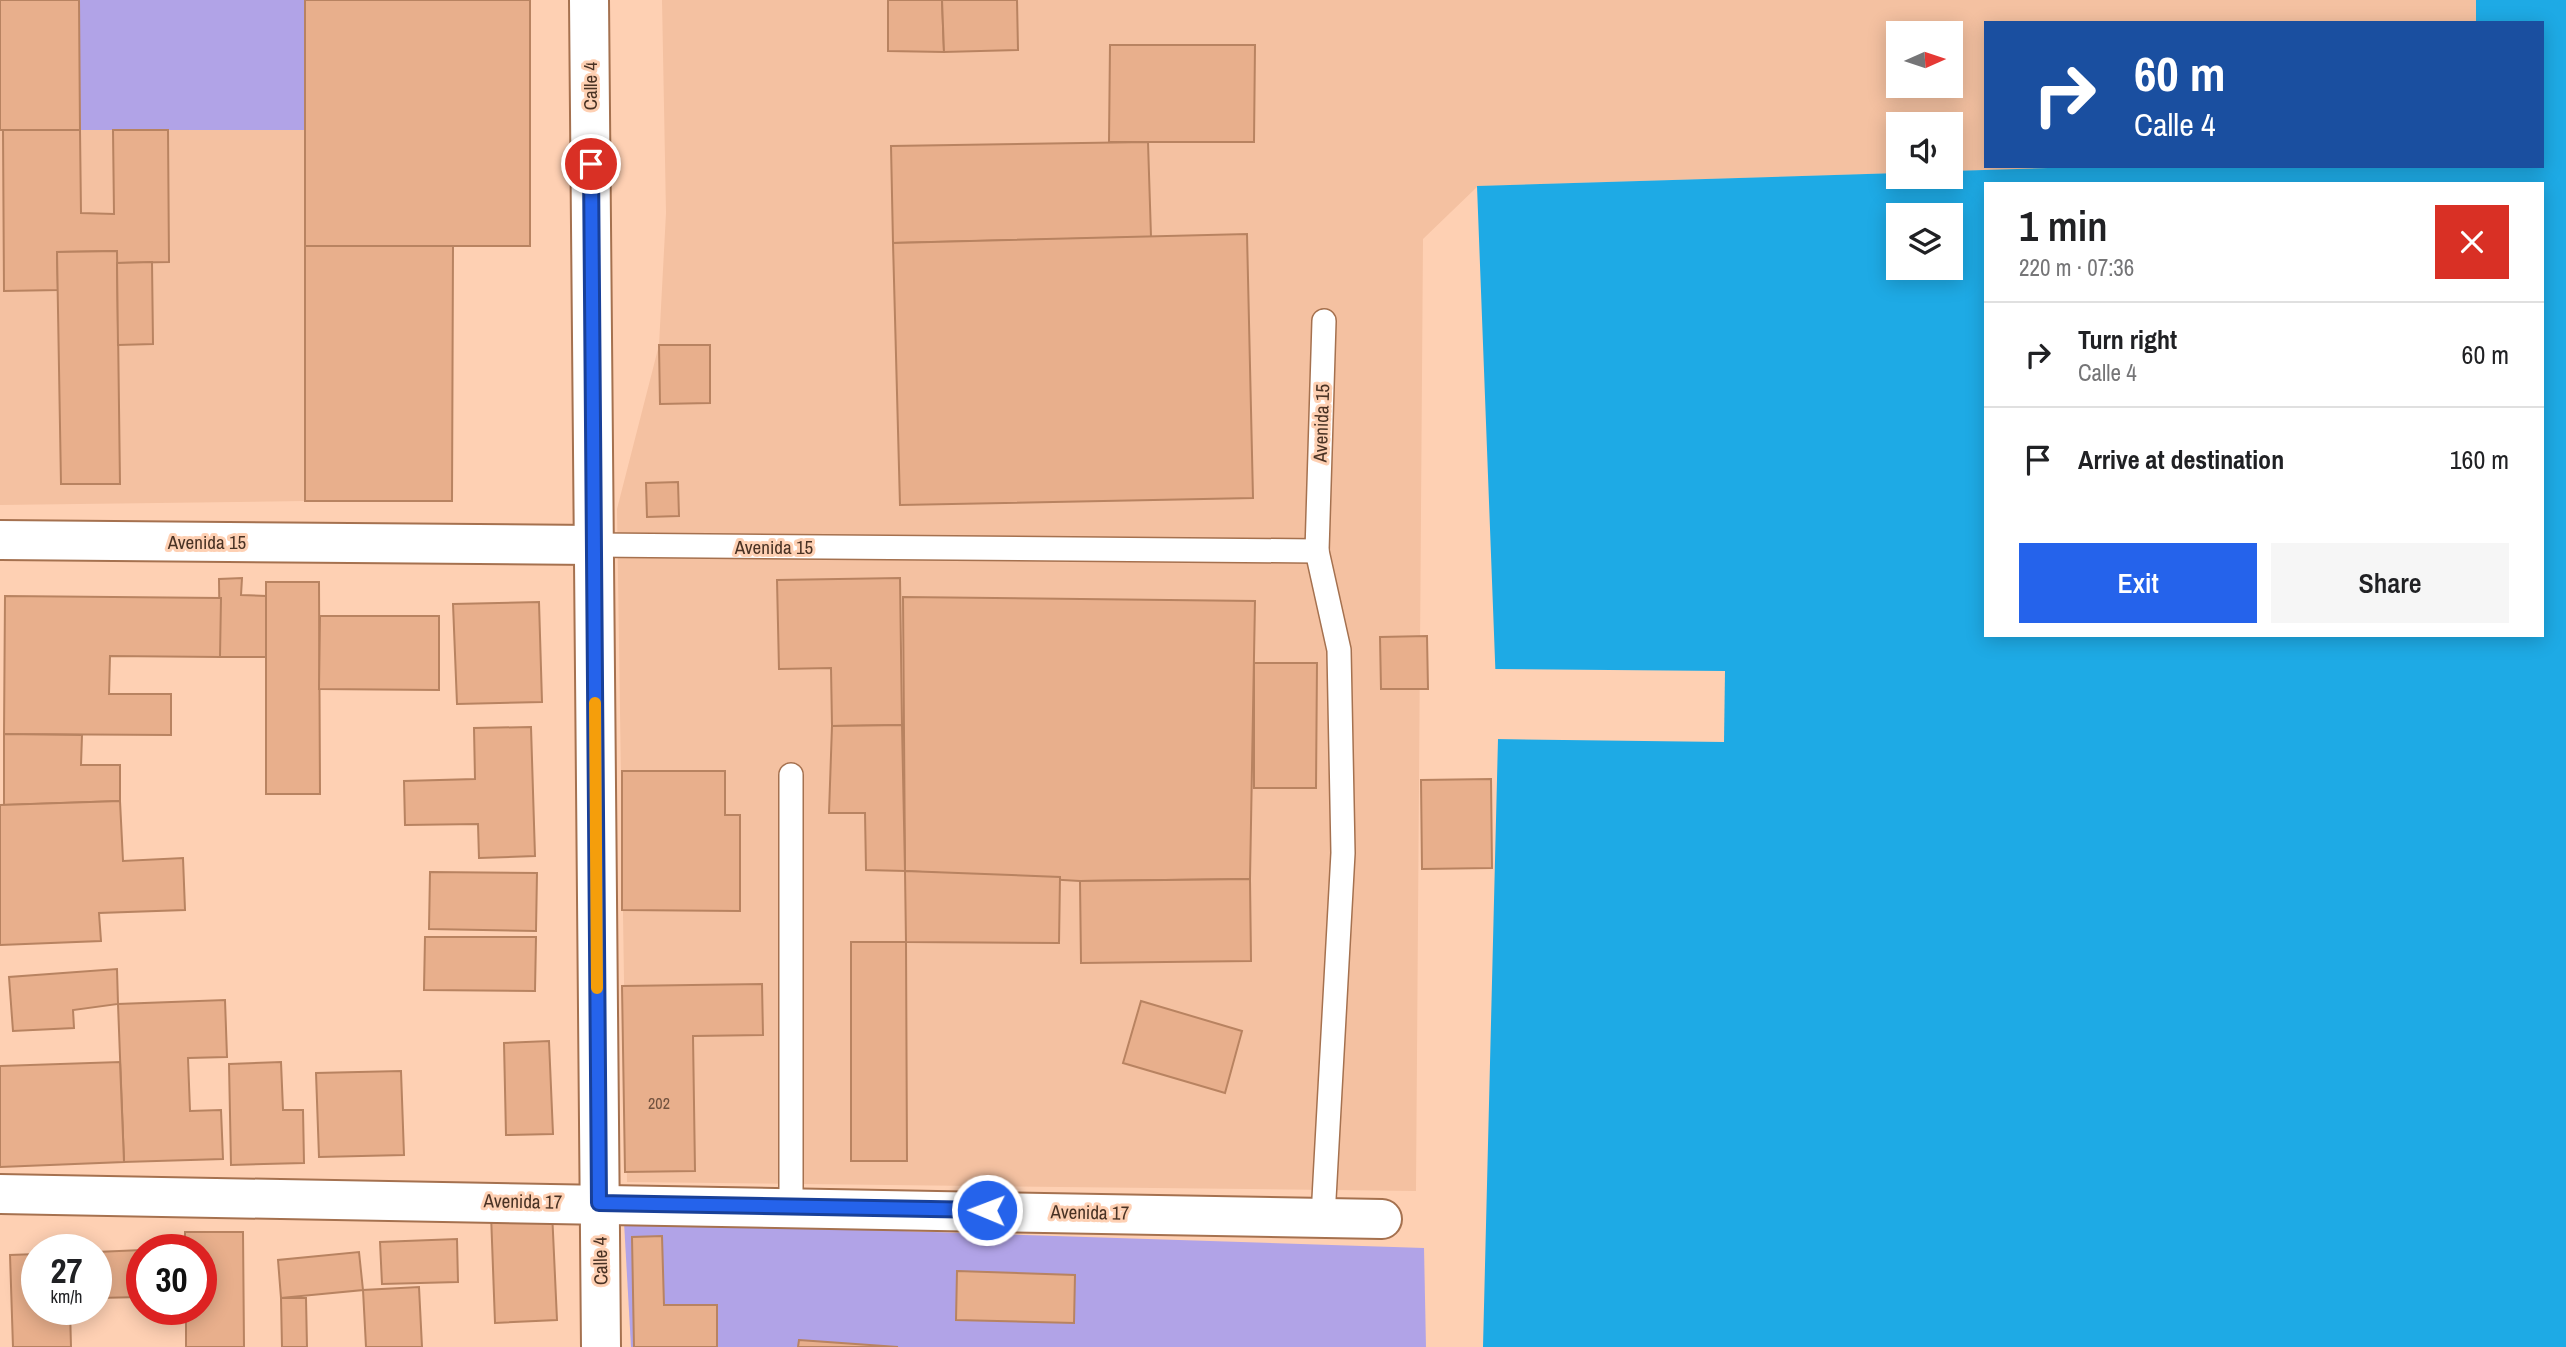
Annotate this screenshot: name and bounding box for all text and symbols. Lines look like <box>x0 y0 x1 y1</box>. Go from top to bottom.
north arrow <box>1886 21 1964 98</box>
map controls <box>1886 21 1963 280</box>
text: 60 m <box>2134 40 2226 106</box>
icon: right <box>2019 49 2110 140</box>
street label: Calle 4 <box>577 61 603 110</box>
text: Calle 4 <box>2134 103 2216 146</box>
button: sound <box>1886 112 1963 189</box>
pin <box>561 134 621 194</box>
icon: arrive <box>572 145 610 183</box>
text: 1 min <box>2019 198 2108 254</box>
button: layers <box>1886 203 1963 280</box>
button: close <box>2435 205 2509 279</box>
text: 220 m · 07:36 <box>2019 252 2134 283</box>
text: Turn right <box>2078 322 2177 357</box>
icon: right <box>2019 336 2057 374</box>
text: 60 m <box>2462 337 2509 372</box>
text: Calle 4 <box>2078 357 2137 388</box>
street label: Avenida 15 <box>1307 383 1335 464</box>
icon: arrive <box>2019 441 2057 479</box>
text: Arrive at destination <box>2078 442 2284 477</box>
text: 160 m <box>2450 442 2509 477</box>
street label: Avenida 15 <box>167 529 247 555</box>
street label: Avenida 15 <box>734 534 814 560</box>
button: Exit <box>2019 543 2257 623</box>
button: Share <box>2271 543 2509 623</box>
house number: 202 <box>648 1092 670 1114</box>
position arrow <box>950 1173 1024 1247</box>
street label: Avenida 17 <box>482 1187 563 1215</box>
street label: Avenida 17 <box>1049 1198 1130 1226</box>
speed limit sign: 30 <box>126 1234 217 1325</box>
street label: Calle 4 <box>587 1236 613 1285</box>
text: 27 <box>51 1247 82 1294</box>
text: km/h <box>51 1284 83 1309</box>

